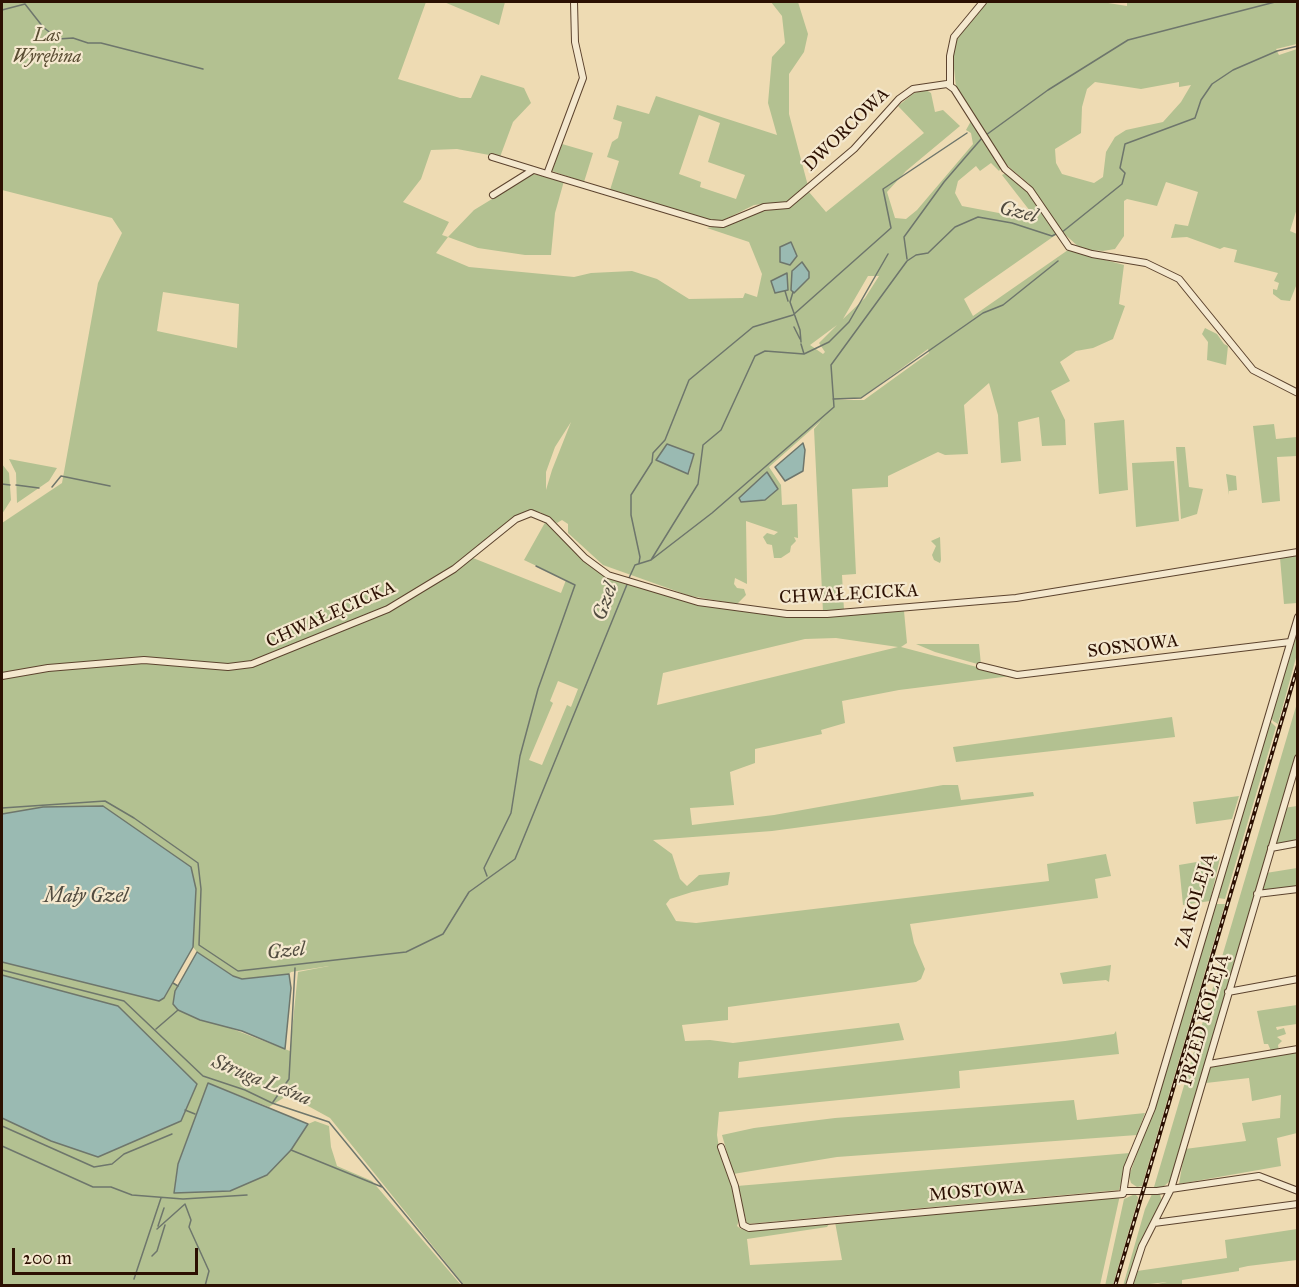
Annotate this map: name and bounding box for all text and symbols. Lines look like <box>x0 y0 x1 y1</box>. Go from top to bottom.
park label: Las Wyrębina <box>13 26 81 68</box>
street label: DWORCOWA <box>800 84 894 176</box>
water label: Gzel <box>997 197 1039 229</box>
street label: CHWAŁĘCICKA <box>263 577 399 653</box>
water label: Gzel <box>588 580 624 624</box>
street label: CHWAŁĘCICKA <box>779 581 919 609</box>
street label: SOSNOWA <box>1086 631 1180 663</box>
street label: ZA KOLEJĄ <box>1172 851 1220 951</box>
water label: Mały Gzel <box>44 885 128 909</box>
water label: Gzel <box>266 938 306 966</box>
street label: PRZED KOLEJĄ <box>1176 952 1234 1088</box>
water label: Struga Leśna <box>208 1050 314 1112</box>
street label: MOSTOWA <box>928 1177 1026 1207</box>
scale bar <box>15 1236 201 1274</box>
text: 200 m <box>23 1247 72 1269</box>

